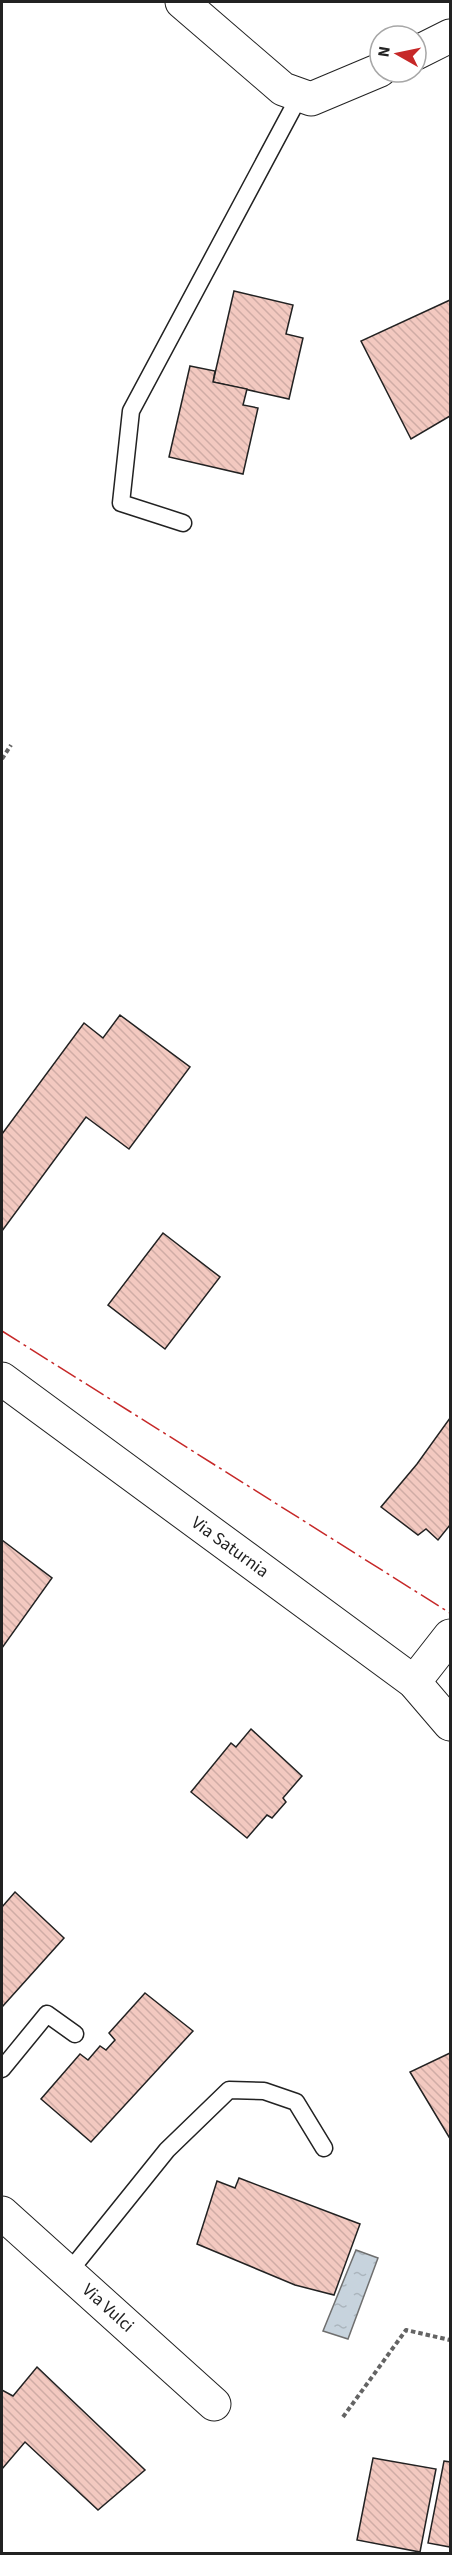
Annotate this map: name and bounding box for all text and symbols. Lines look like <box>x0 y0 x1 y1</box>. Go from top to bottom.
north arrow <box>368 24 428 84</box>
text: N <box>372 45 396 59</box>
street label: Via Saturnia <box>186 1510 274 1584</box>
street label: Via Vulci <box>77 2278 139 2338</box>

